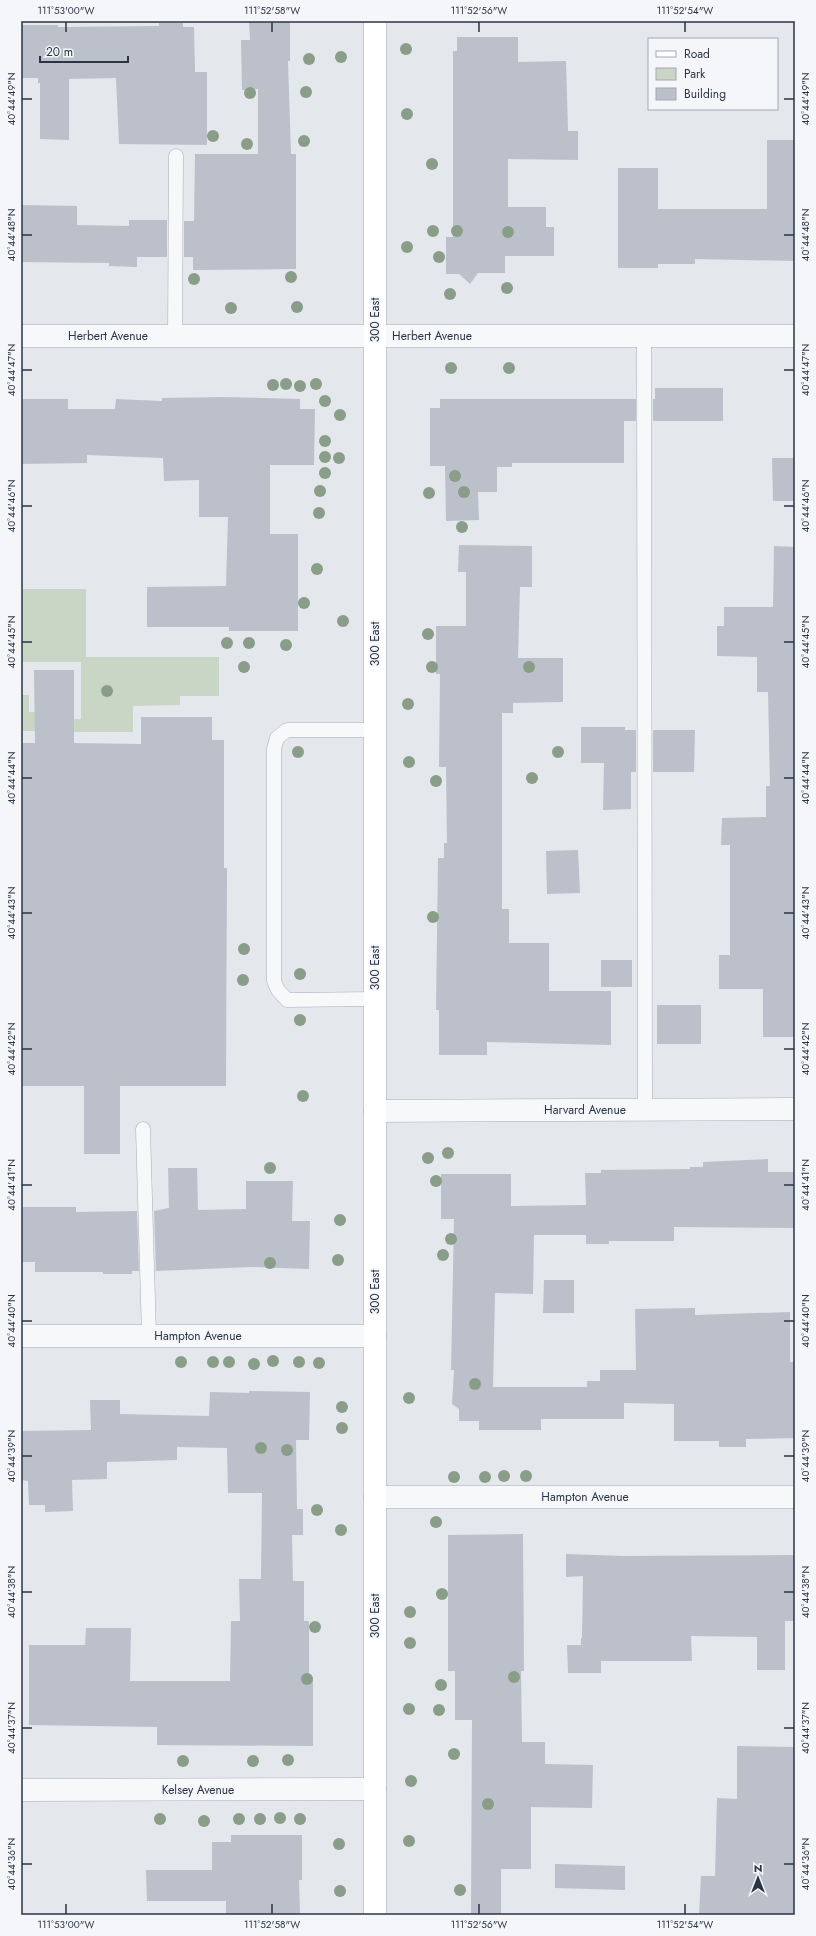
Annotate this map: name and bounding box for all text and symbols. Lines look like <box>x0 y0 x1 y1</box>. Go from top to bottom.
text: 111°53'00"W <box>38 3 94 18</box>
text: 111°52'58"W <box>244 3 300 18</box>
text: 111°52'56"W <box>451 3 507 18</box>
text: 111°52'54"W <box>657 3 713 18</box>
scale bar <box>40 38 128 64</box>
legend <box>648 38 778 110</box>
text: 20 m <box>46 43 73 61</box>
text: Road <box>684 45 710 63</box>
text: Park <box>684 65 706 83</box>
text: 40°44'49"N <box>4 72 19 126</box>
text: 40°44'49"N <box>798 72 813 126</box>
text: Building <box>684 85 726 103</box>
text: 40°44'48"N <box>4 209 19 261</box>
text: 40°44'48"N <box>798 209 813 261</box>
street label: 300 East <box>366 298 384 342</box>
street label: Herbert Avenue <box>68 327 148 345</box>
street label: Herbert Avenue <box>392 327 472 345</box>
text: 40°44'47"N <box>4 344 19 396</box>
text: 40°44'47"N <box>798 344 813 396</box>
text: 40°44'46"N <box>4 479 19 533</box>
text: 40°44'46"N <box>798 479 813 533</box>
text: 40°44'45"N <box>4 616 19 669</box>
text: 40°44'45"N <box>798 616 813 669</box>
street label: 300 East <box>366 622 384 666</box>
text: 40°44'44"N <box>4 751 19 805</box>
text: 40°44'44"N <box>798 751 813 805</box>
text: 40°44'43"N <box>4 887 19 939</box>
text: 40°44'43"N <box>798 887 813 939</box>
street label: 300 East <box>366 946 384 990</box>
text: 40°44'42"N <box>4 1022 19 1076</box>
text: 40°44'42"N <box>798 1022 813 1076</box>
street label: Harvard Avenue <box>544 1101 626 1119</box>
text: 40°44'41"N <box>4 1159 19 1211</box>
text: 40°44'41"N <box>798 1159 813 1211</box>
street label: 300 East <box>366 1270 384 1314</box>
text: 40°44'40"N <box>4 1294 19 1348</box>
text: 40°44'40"N <box>798 1294 813 1348</box>
street label: Hampton Avenue <box>154 1327 242 1345</box>
text: 40°44'39"N <box>4 1430 19 1482</box>
text: 40°44'39"N <box>798 1430 813 1482</box>
street label: Hampton Avenue <box>541 1488 629 1506</box>
text: 40°44'38"N <box>4 1566 19 1618</box>
text: 40°44'38"N <box>798 1566 813 1618</box>
street label: 300 East <box>366 1594 384 1638</box>
text: 40°44'37"N <box>4 1702 19 1754</box>
text: 40°44'37"N <box>798 1702 813 1754</box>
street label: Kelsey Avenue <box>162 1781 234 1799</box>
text: 40°44'36"N <box>4 1838 19 1890</box>
text: 40°44'36"N <box>798 1838 813 1890</box>
north arrow <box>738 1858 778 1898</box>
text: N <box>754 1860 762 1876</box>
text: 111°53'00"W <box>38 1917 94 1932</box>
text: 111°52'58"W <box>244 1917 300 1932</box>
text: 111°52'56"W <box>451 1917 507 1932</box>
text: 111°52'54"W <box>657 1917 713 1932</box>

